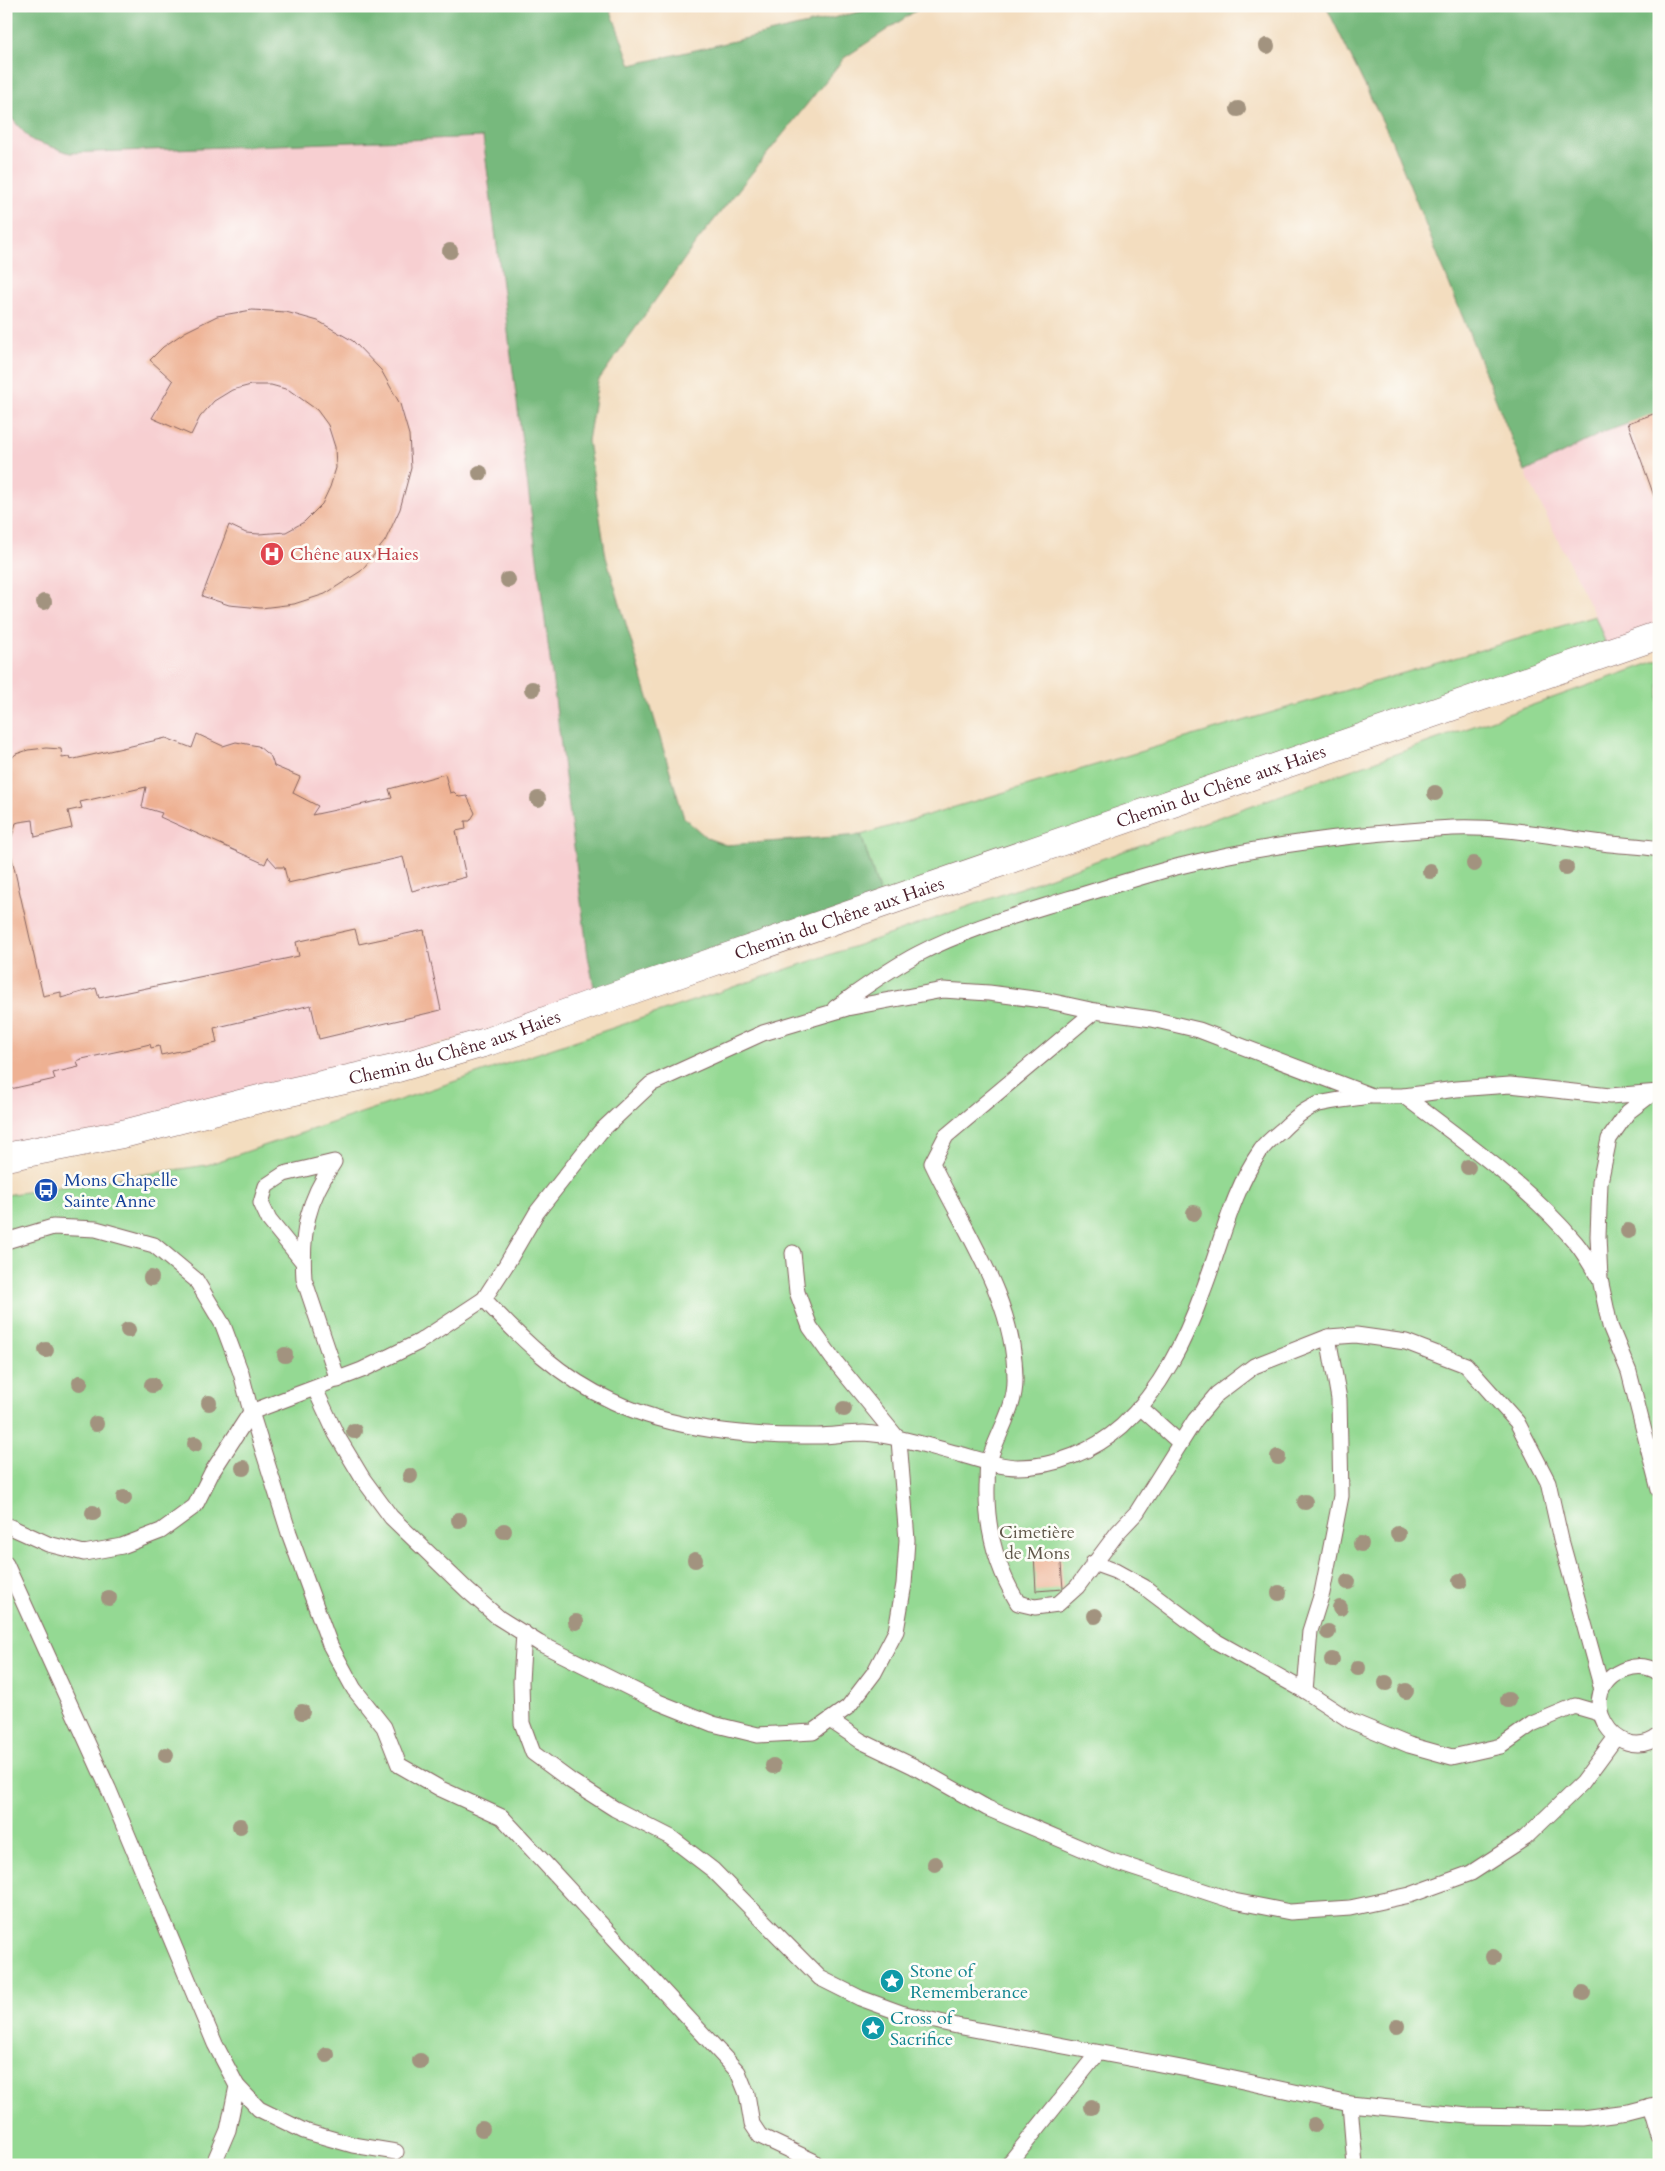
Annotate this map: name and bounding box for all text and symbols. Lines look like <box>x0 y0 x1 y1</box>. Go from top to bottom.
hospital icon: Chêne aux Haies <box>259 541 285 567</box>
place label: Chêne aux Haies <box>290 542 419 567</box>
street label: Chemin du Chêne aux Haies <box>1113 739 1329 834</box>
street label: Chemin du Chêne aux Haies <box>731 871 947 966</box>
street label: Chemin du Chêne aux Haies <box>346 1004 564 1091</box>
place label: Mons Chapelle Sainte Anne <box>64 1168 178 1214</box>
bus stop icon: Mons Chapelle Sainte Anne <box>33 1177 59 1203</box>
park label: Cimetière de Mons <box>999 1520 1075 1566</box>
place label: Stone of Rememberance <box>910 1959 1028 2005</box>
place icon: Stone of Rememberance <box>879 1968 905 1994</box>
place label: Cross of Sacrifice <box>890 2006 956 2052</box>
place icon: Cross of Sacrifice <box>860 2015 886 2041</box>

